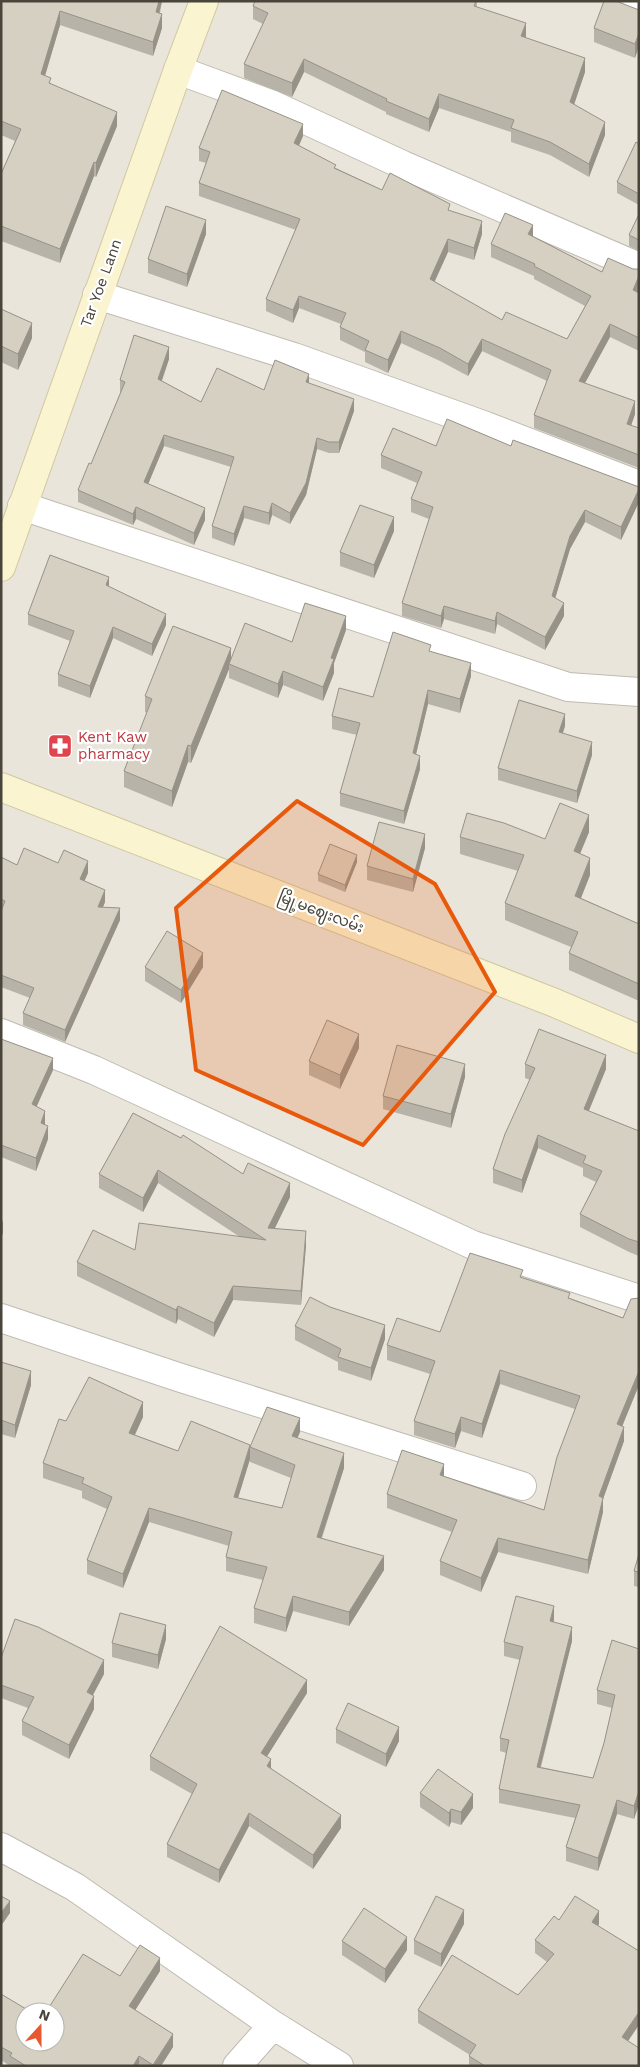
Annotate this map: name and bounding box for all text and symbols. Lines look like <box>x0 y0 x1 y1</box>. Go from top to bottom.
street label: Tar Yoe Lann <box>77 236 125 330</box>
place label: Kent Kaw pharmacy <box>78 728 150 763</box>
pharmacy icon: Kent Kaw pharmacy <box>47 733 73 759</box>
street label: မြို့မဈေးလမ်း <box>274 886 367 939</box>
north arrow <box>15 2002 65 2052</box>
text: N <box>37 2006 52 2024</box>

